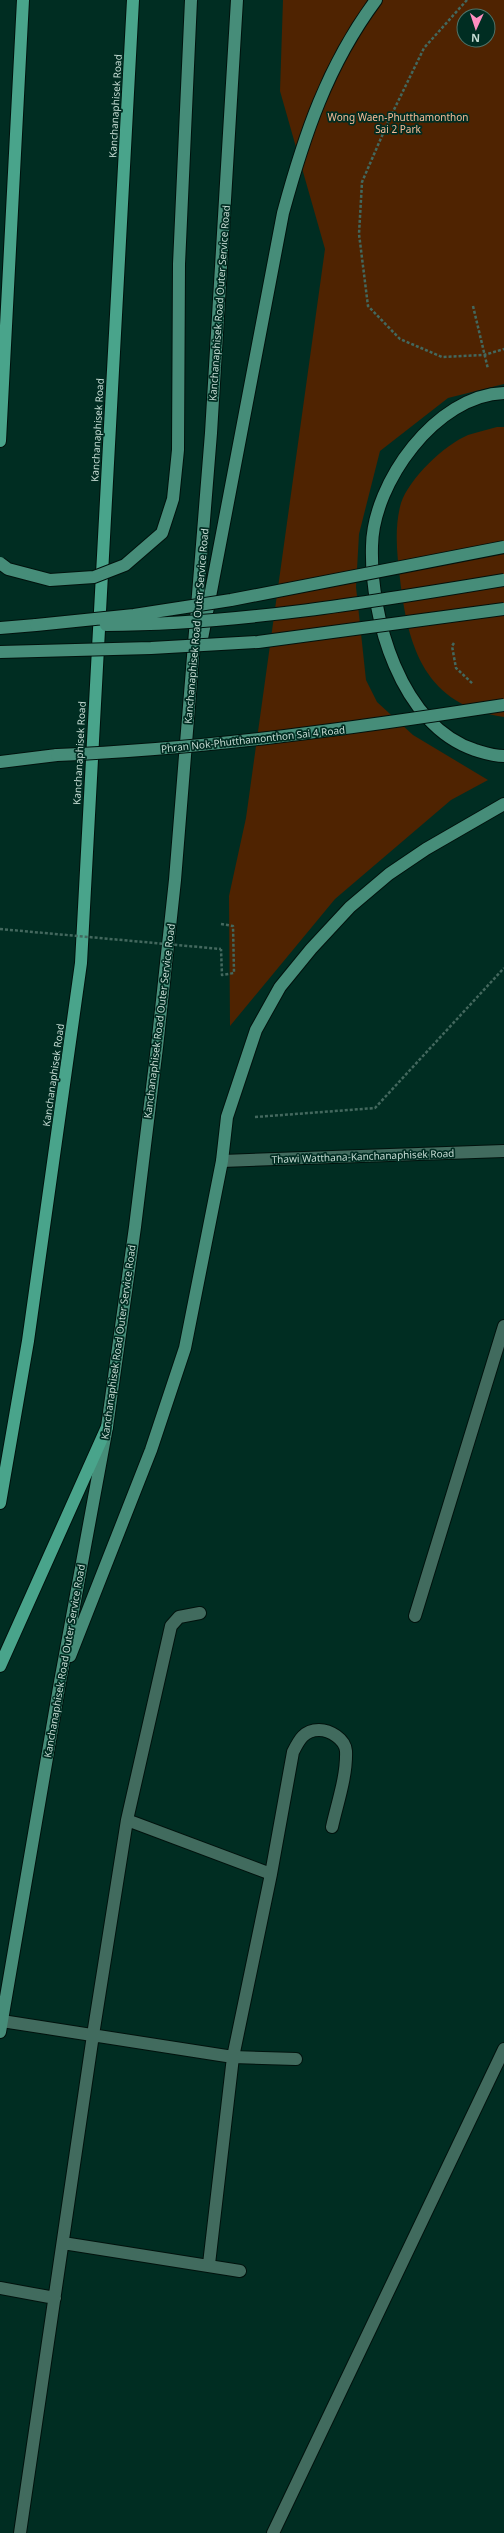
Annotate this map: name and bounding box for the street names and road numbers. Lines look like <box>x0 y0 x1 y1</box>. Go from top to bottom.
street label: Kanchanaphisek Road <box>105 54 125 158</box>
street label: Kanchanaphisek Road Outer Service Road <box>205 205 233 401</box>
street label: Kanchanaphisek Road <box>87 378 107 482</box>
street label: Kanchanaphisek Road Outer Service Road <box>180 528 212 724</box>
street label: Kanchanaphisek Road <box>69 701 89 805</box>
street label: Phran Nok-Phutthamonthon Sai 4 Road <box>160 722 346 756</box>
street label: Kanchanaphisek Road Outer Service Road <box>140 923 178 1119</box>
street label: Kanchanaphisek Road <box>39 1023 67 1127</box>
street label: Thawi Watthana-Kanchanaphisek Road <box>271 1146 455 1166</box>
street label: Kanchanaphisek Road Outer Service Road <box>97 1244 139 1440</box>
street label: Kanchanaphisek Road Outer Service Road <box>40 1563 88 1759</box>

